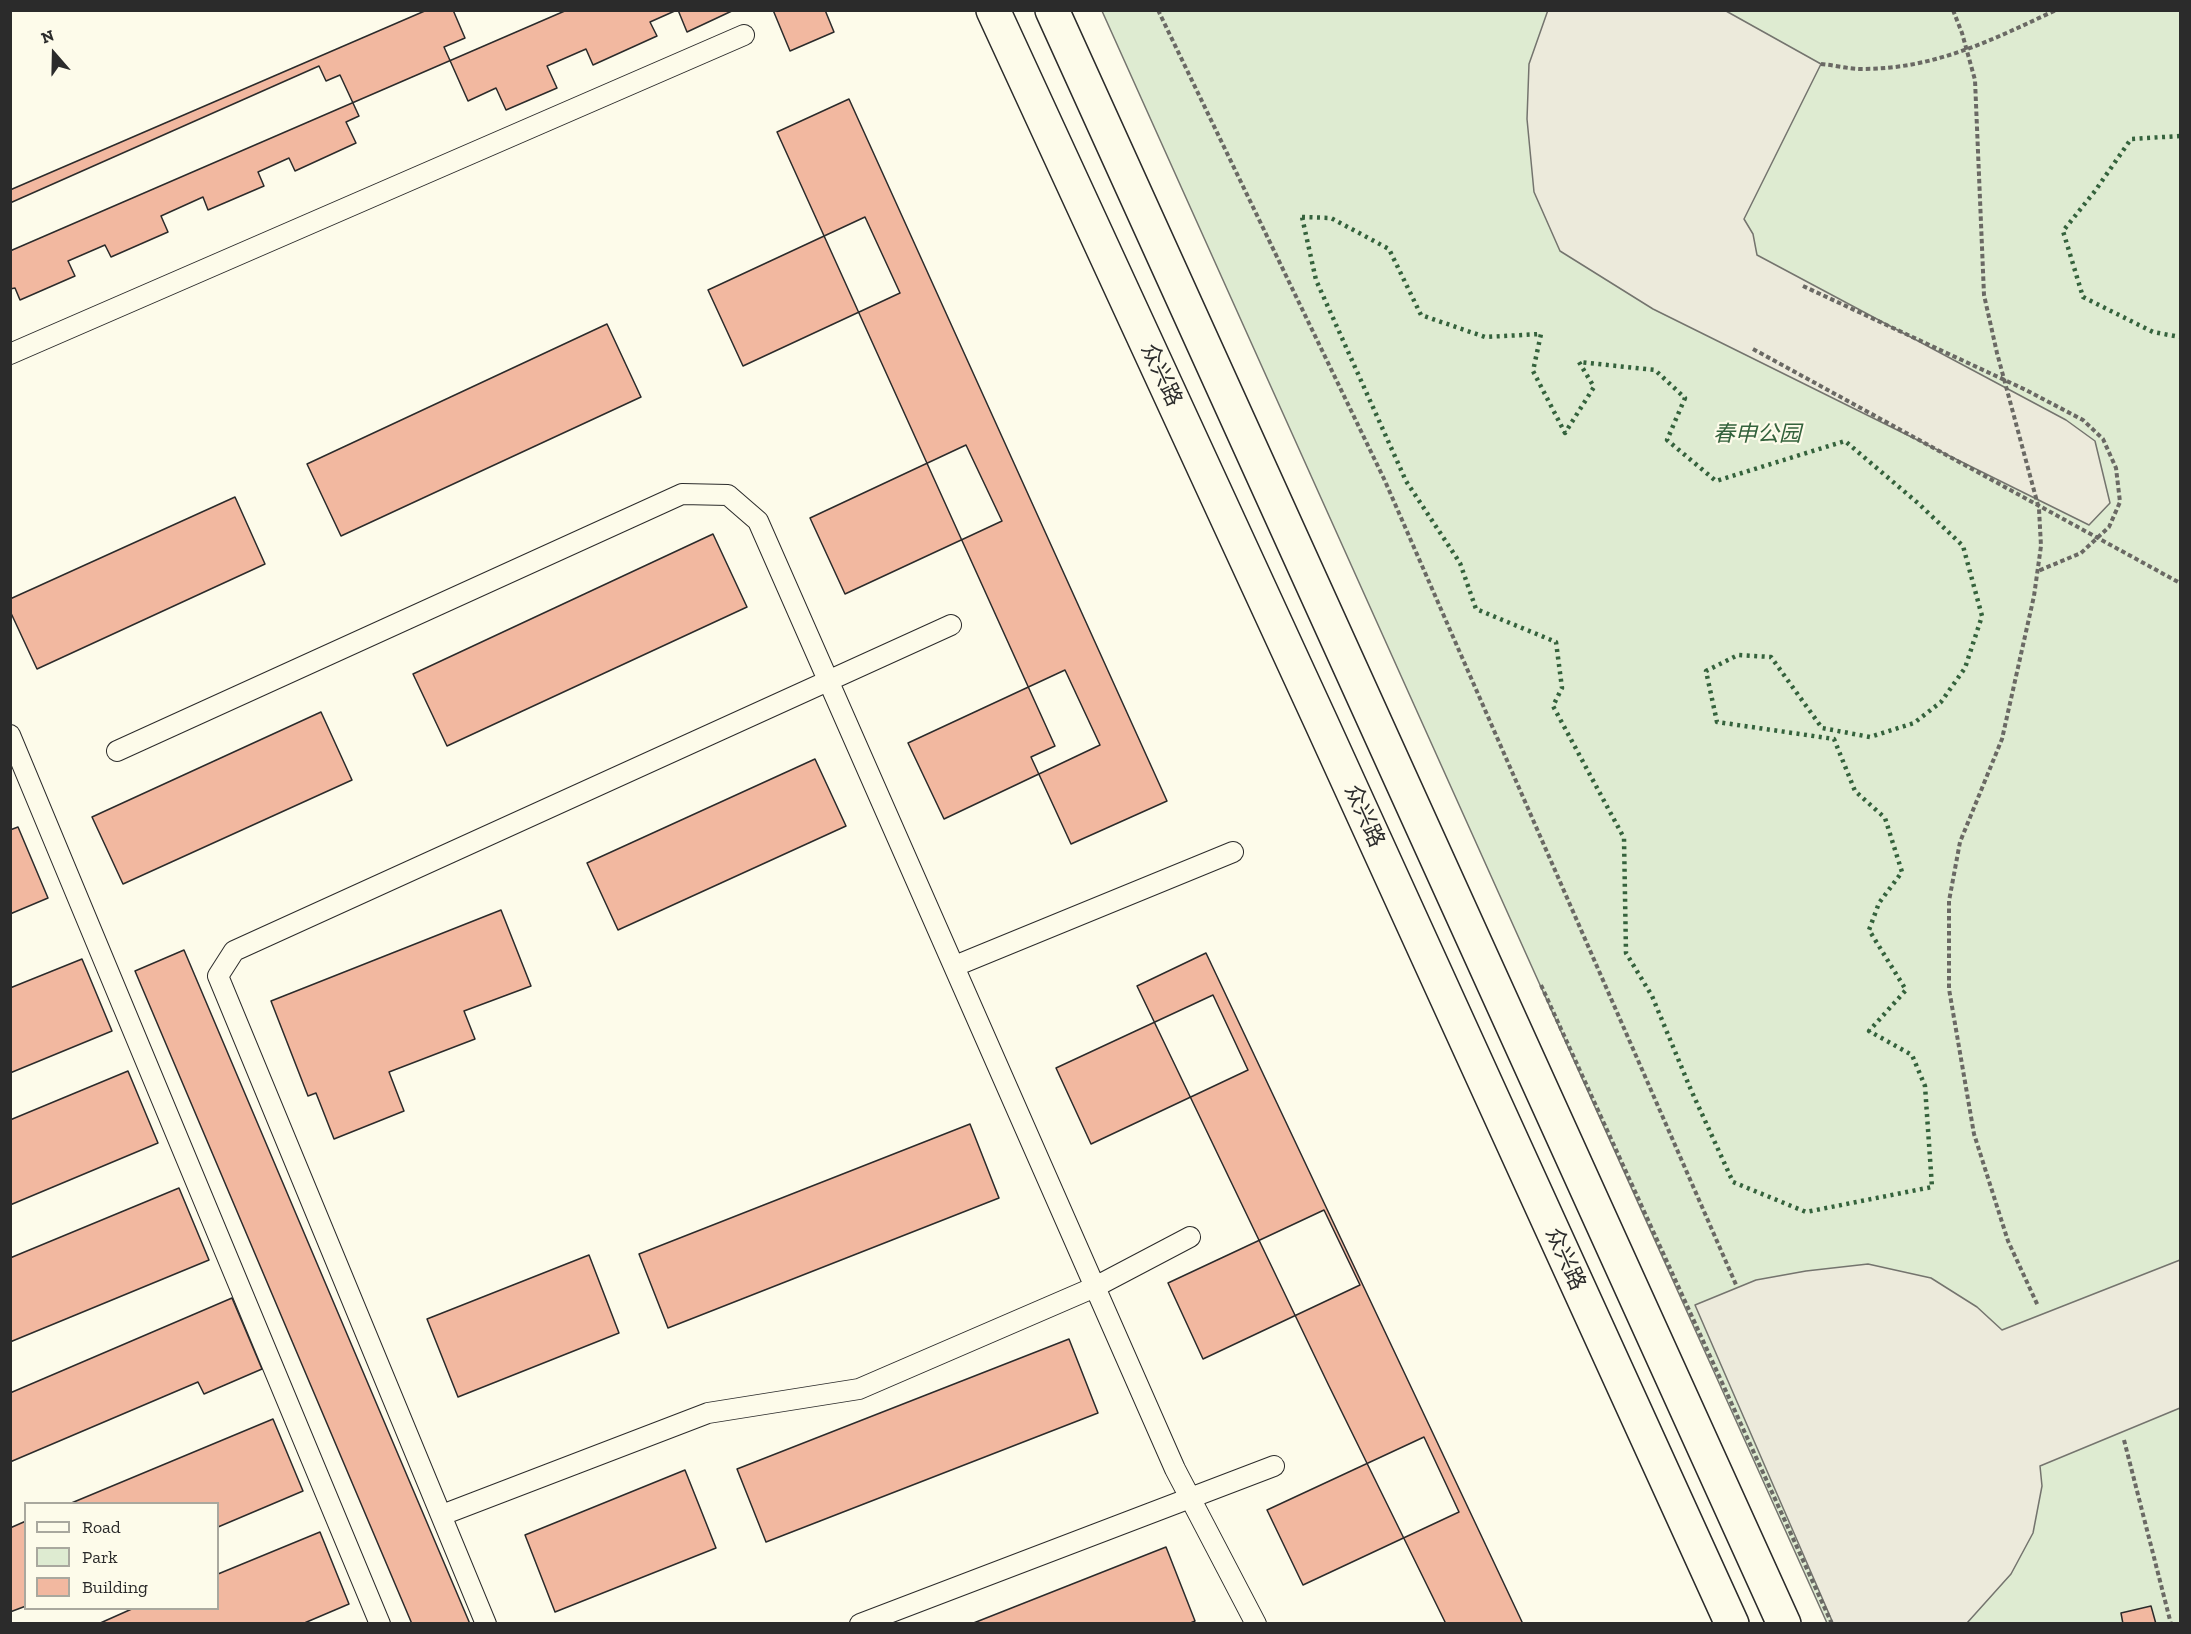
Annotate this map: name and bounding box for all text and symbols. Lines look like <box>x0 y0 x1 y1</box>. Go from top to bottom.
north arrow <box>24 24 84 84</box>
text: N <box>39 26 57 48</box>
street label: 众兴路 <box>1135 340 1187 410</box>
park label: 春申公园 <box>1713 422 1801 448</box>
street label: 众兴路 <box>1339 780 1389 852</box>
street label: 众兴路 <box>1540 1223 1590 1295</box>
legend <box>24 1502 219 1610</box>
text: Road <box>82 1516 121 1538</box>
text: Park <box>82 1546 118 1568</box>
text: Building <box>82 1576 148 1598</box>

